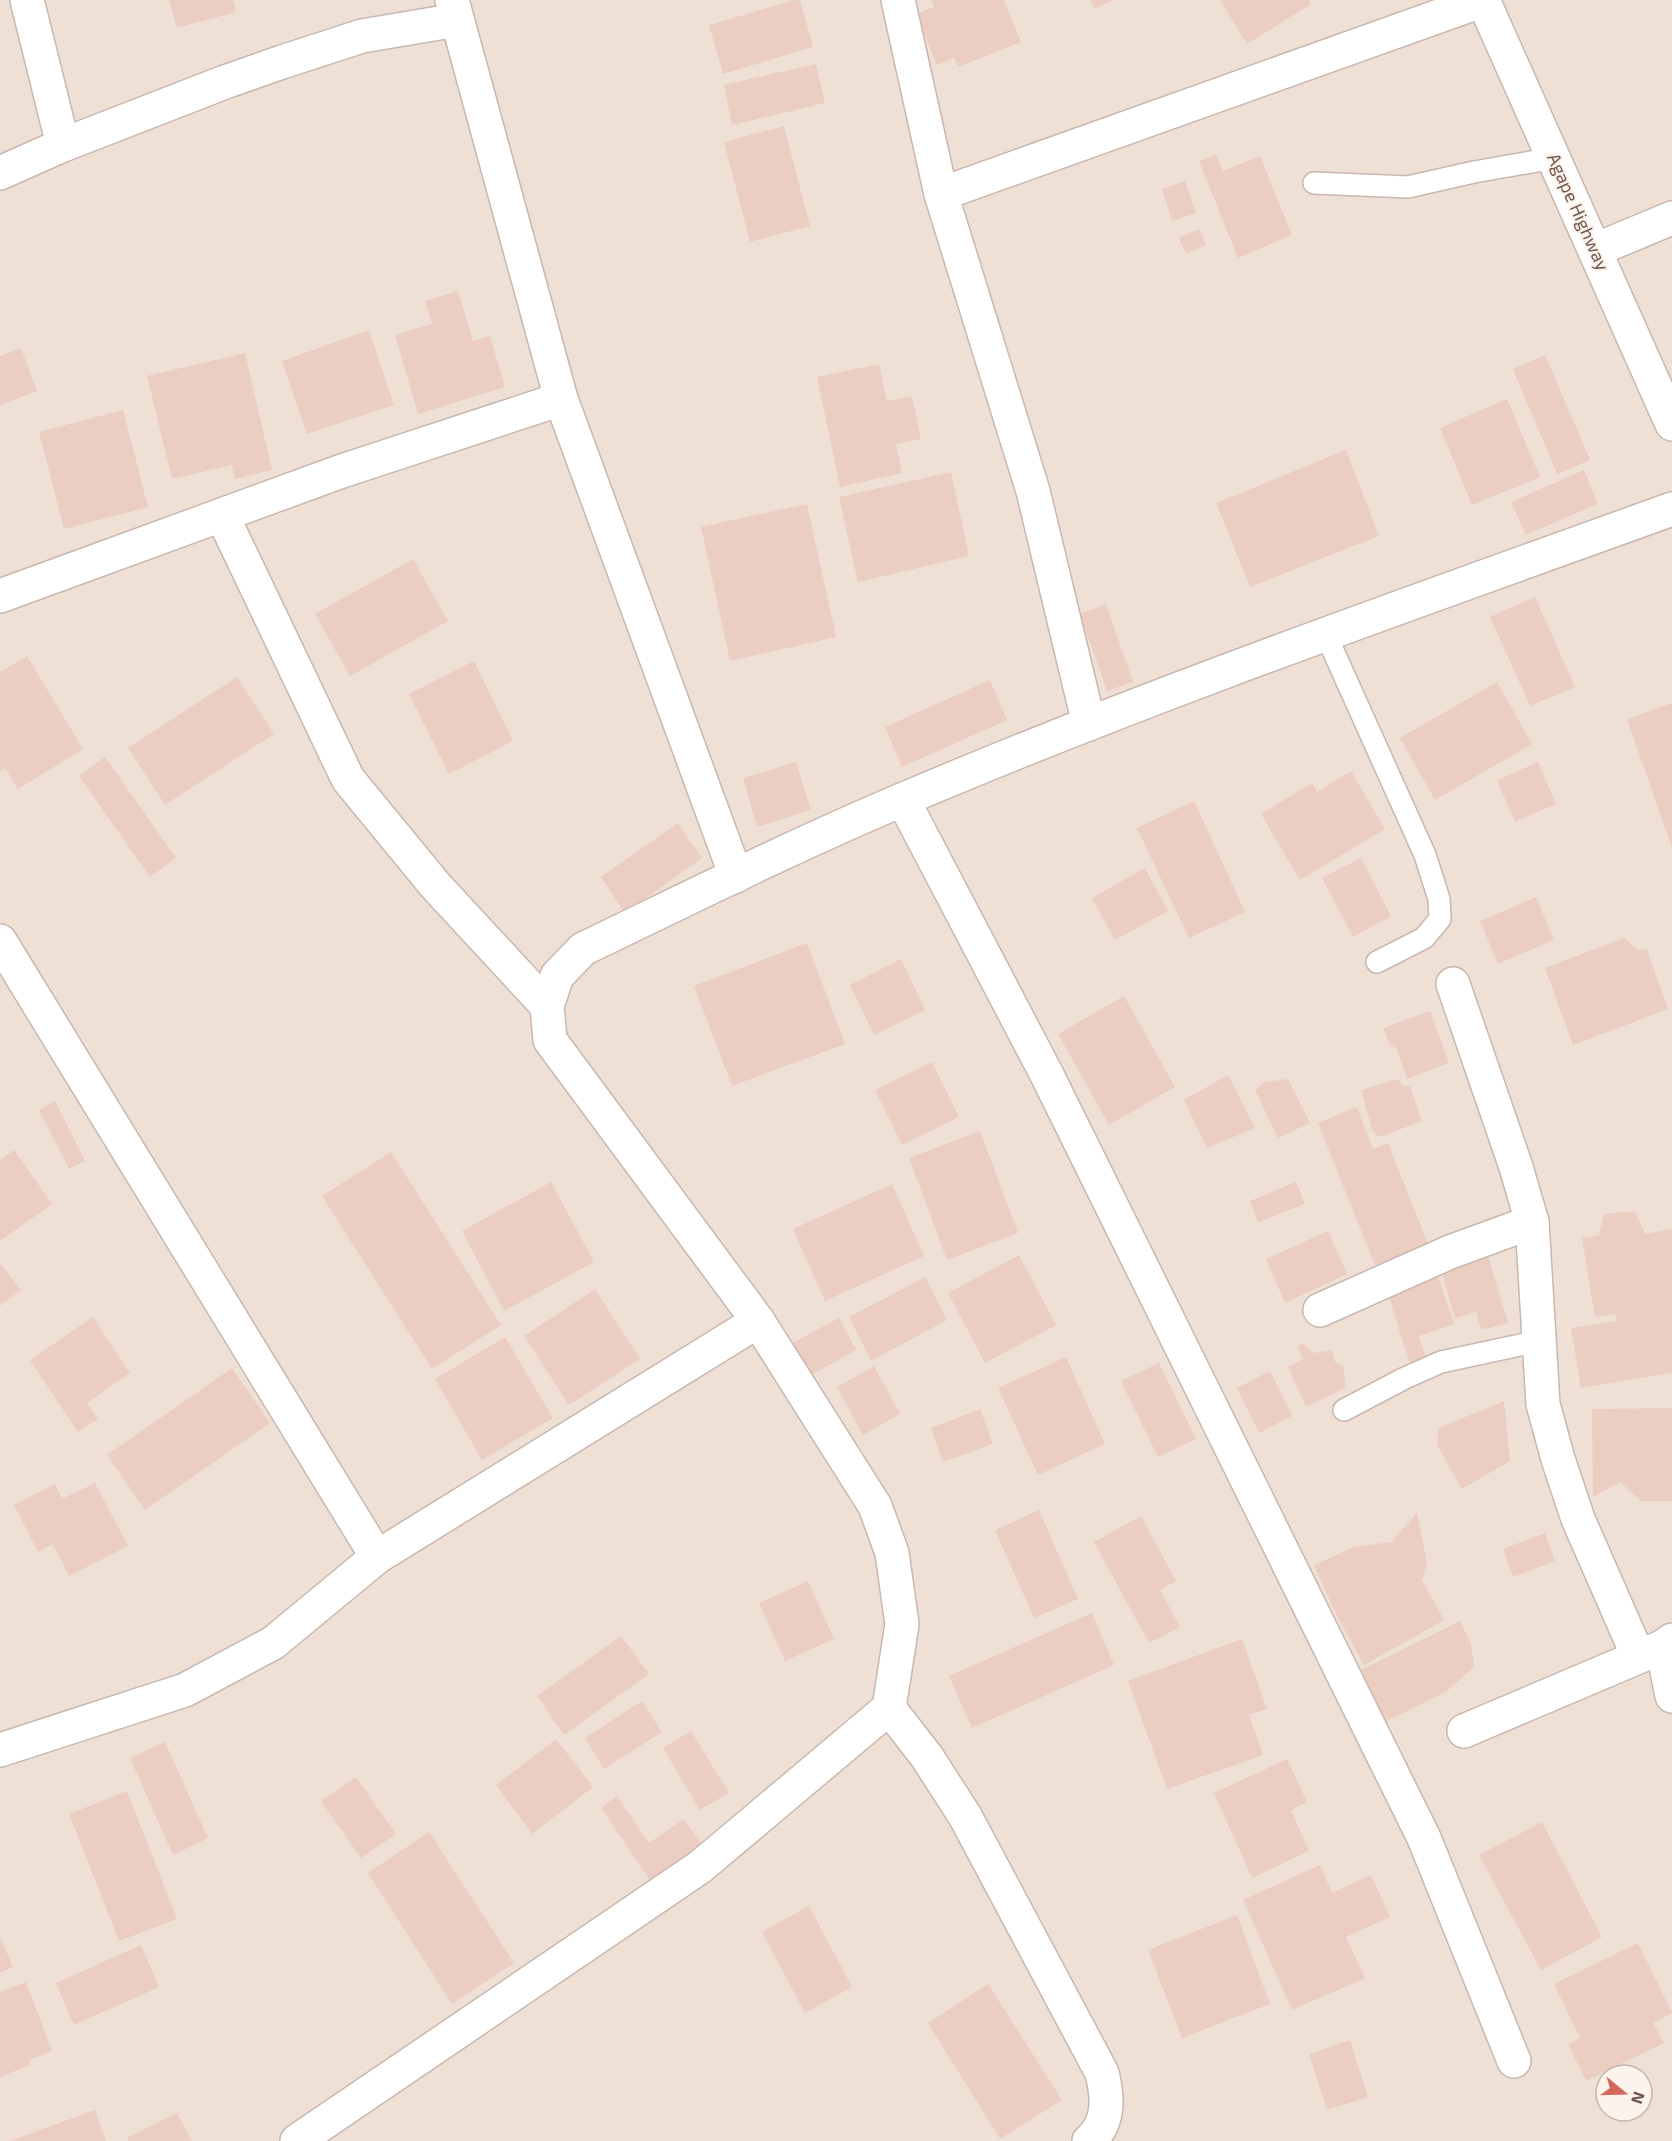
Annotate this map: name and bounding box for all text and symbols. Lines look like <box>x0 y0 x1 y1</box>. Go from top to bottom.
street label: Agape Highway <box>1543 149 1615 274</box>
north arrow <box>1594 2063 1654 2123</box>
text: N <box>1628 2089 1650 2107</box>

